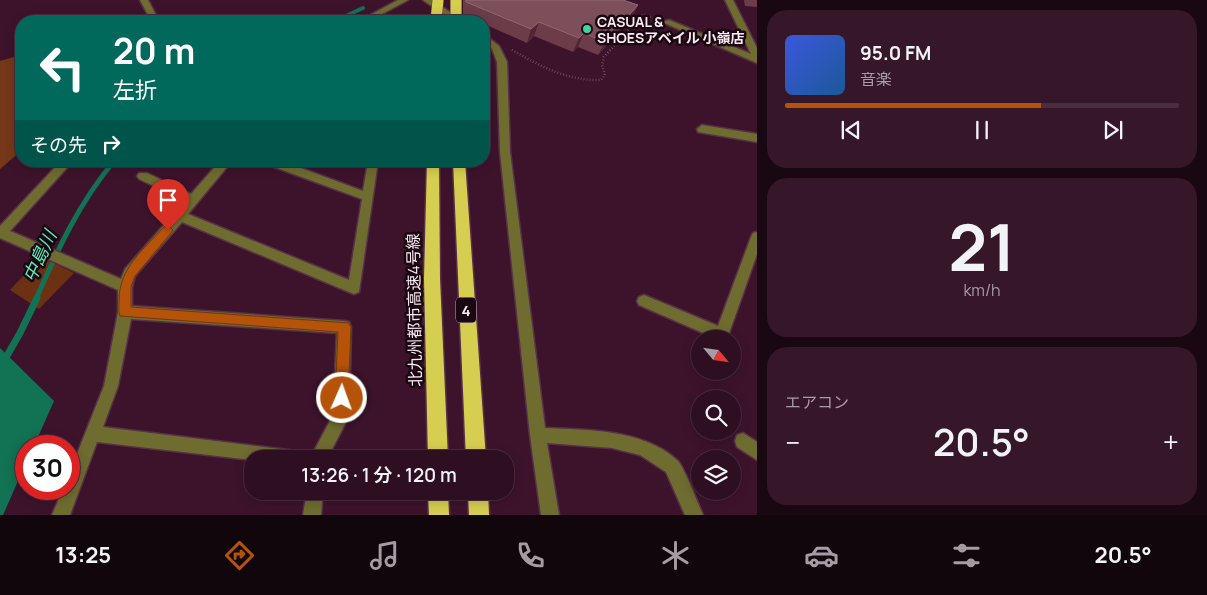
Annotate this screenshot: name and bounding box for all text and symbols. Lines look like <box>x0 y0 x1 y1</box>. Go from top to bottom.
place label: CASUAL & SHOESアベイル 小嶺店 <box>597 12 745 47</box>
marker: CASUAL & SHOESアベイル 小嶺店 <box>581 23 593 35</box>
text: 20 m <box>113 27 195 75</box>
icon: left <box>30 35 95 100</box>
text: 95.0 FM <box>860 40 931 66</box>
text: 音楽 <box>860 68 892 90</box>
text: 左折 <box>113 75 157 105</box>
icon: previous <box>837 116 865 144</box>
icon: pause <box>968 116 996 144</box>
icon: next <box>1099 116 1127 144</box>
icon: right <box>97 130 125 158</box>
text: その先 <box>30 132 87 158</box>
pin <box>147 179 189 230</box>
icon: arrive <box>154 186 182 214</box>
text: 21 <box>948 202 1016 291</box>
water label: 中島川 <box>17 225 62 286</box>
street label: 北九州都市高速4号線 <box>402 233 426 387</box>
text: km/h <box>963 279 1001 301</box>
road number: 4 <box>456 298 476 322</box>
north arrow <box>691 330 741 380</box>
map controls <box>691 330 741 500</box>
position arrow <box>315 371 367 423</box>
button: search <box>691 390 741 440</box>
text: エアコン <box>785 391 849 413</box>
text: 20.5° <box>933 415 1030 467</box>
text: − <box>785 423 800 461</box>
text: + <box>1163 423 1179 461</box>
speed limit sign: 30 <box>15 435 80 500</box>
button: layers <box>691 450 741 500</box>
text: 13:26 · 1 分 · 120 m <box>301 462 457 488</box>
icon: directions <box>222 538 257 573</box>
icon: music <box>367 538 402 573</box>
icon: phone <box>513 538 548 573</box>
icon: climate <box>658 538 693 573</box>
icon: car <box>804 538 839 573</box>
icon: filters <box>949 538 984 573</box>
text: 13:25 <box>55 540 111 570</box>
text: 20.5° <box>1095 540 1152 570</box>

